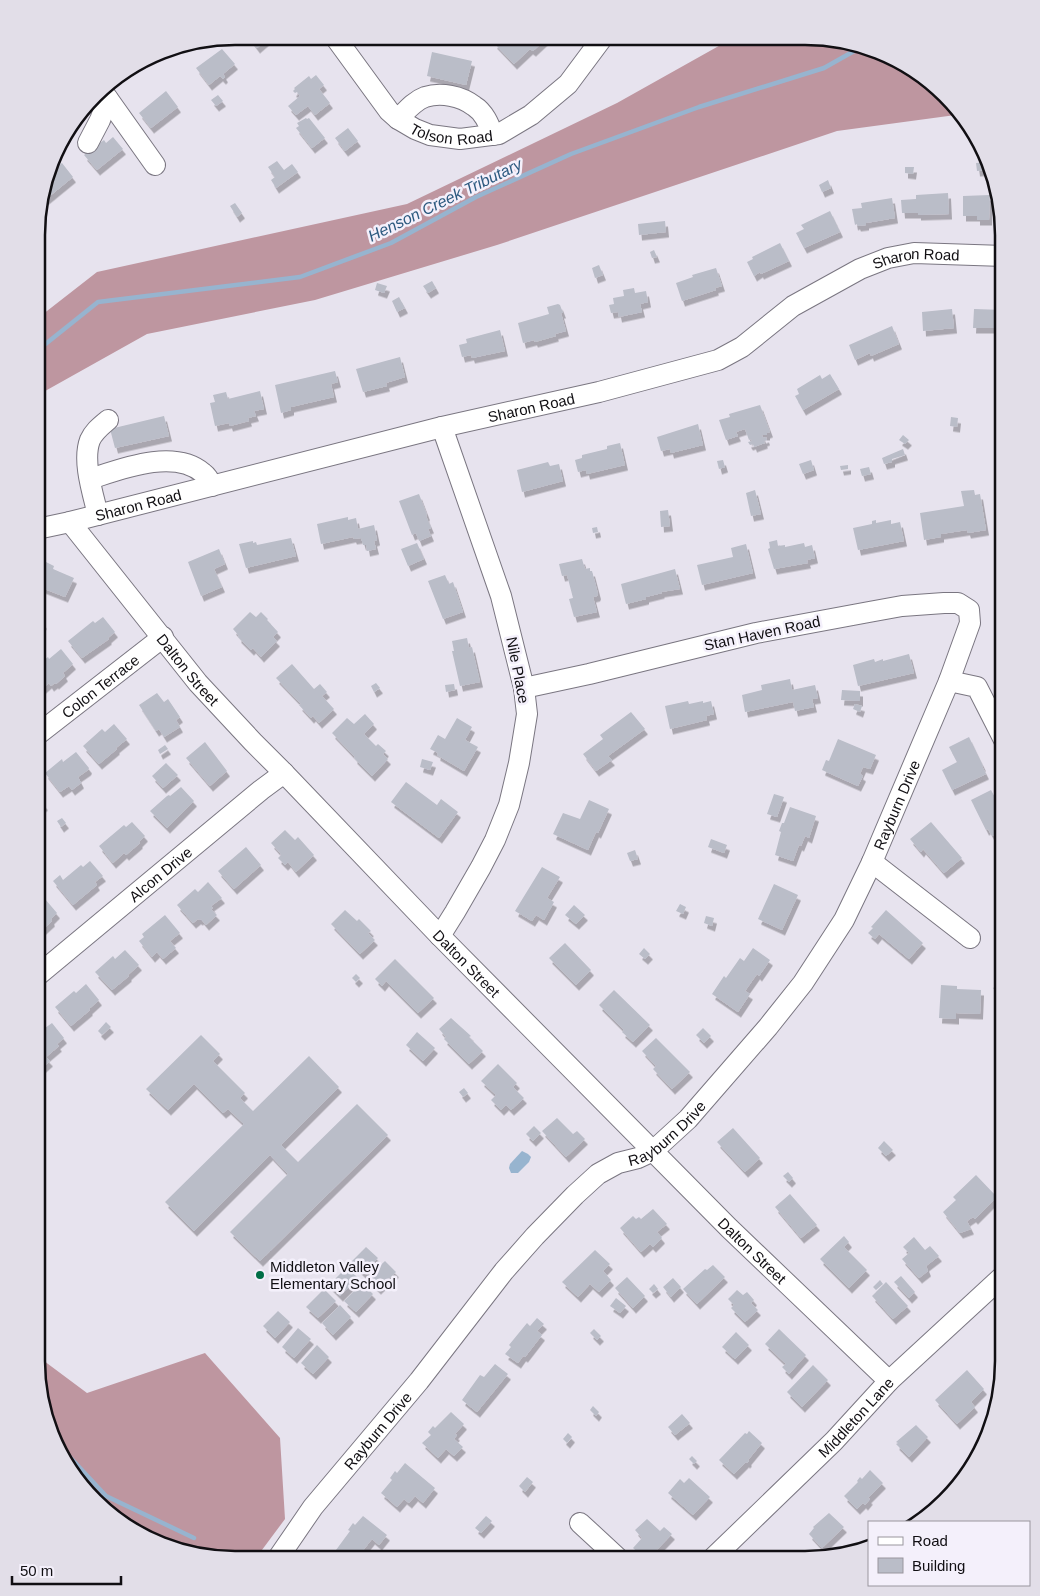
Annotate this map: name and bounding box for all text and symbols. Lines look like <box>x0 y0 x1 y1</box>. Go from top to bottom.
street label: Tolson Road <box>407 120 494 148</box>
water label: Henson Creek Tributary <box>365 155 525 245</box>
street label: Sharon Road <box>870 244 960 272</box>
street label: Sharon Road <box>486 389 576 425</box>
street label: Sharon Road <box>93 485 183 524</box>
street label: Stan Haven Road <box>702 612 822 654</box>
street label: Dalton Street <box>154 630 223 709</box>
street label: Nile Place <box>503 635 533 705</box>
street label: Colon Terrace <box>58 651 142 721</box>
street label: Rayburn Drive <box>870 757 923 852</box>
street label: Alcon Drive <box>125 843 195 905</box>
street label: Dalton Street <box>430 926 504 1001</box>
street label: Rayburn Drive <box>626 1097 709 1169</box>
street label: Dalton Street <box>715 1214 791 1287</box>
place label: Middleton Valley Elementary School <box>270 1258 396 1292</box>
marker: Middleton Valley Elementary School <box>254 1269 266 1281</box>
street label: Middleton Lane <box>814 1374 897 1460</box>
street label: Rayburn Drive <box>340 1388 415 1473</box>
legend <box>868 1521 1030 1586</box>
text: Road <box>912 1532 948 1549</box>
scale bar <box>12 1554 121 1586</box>
text: Building <box>912 1557 965 1574</box>
text: 50 m <box>20 1562 53 1579</box>

